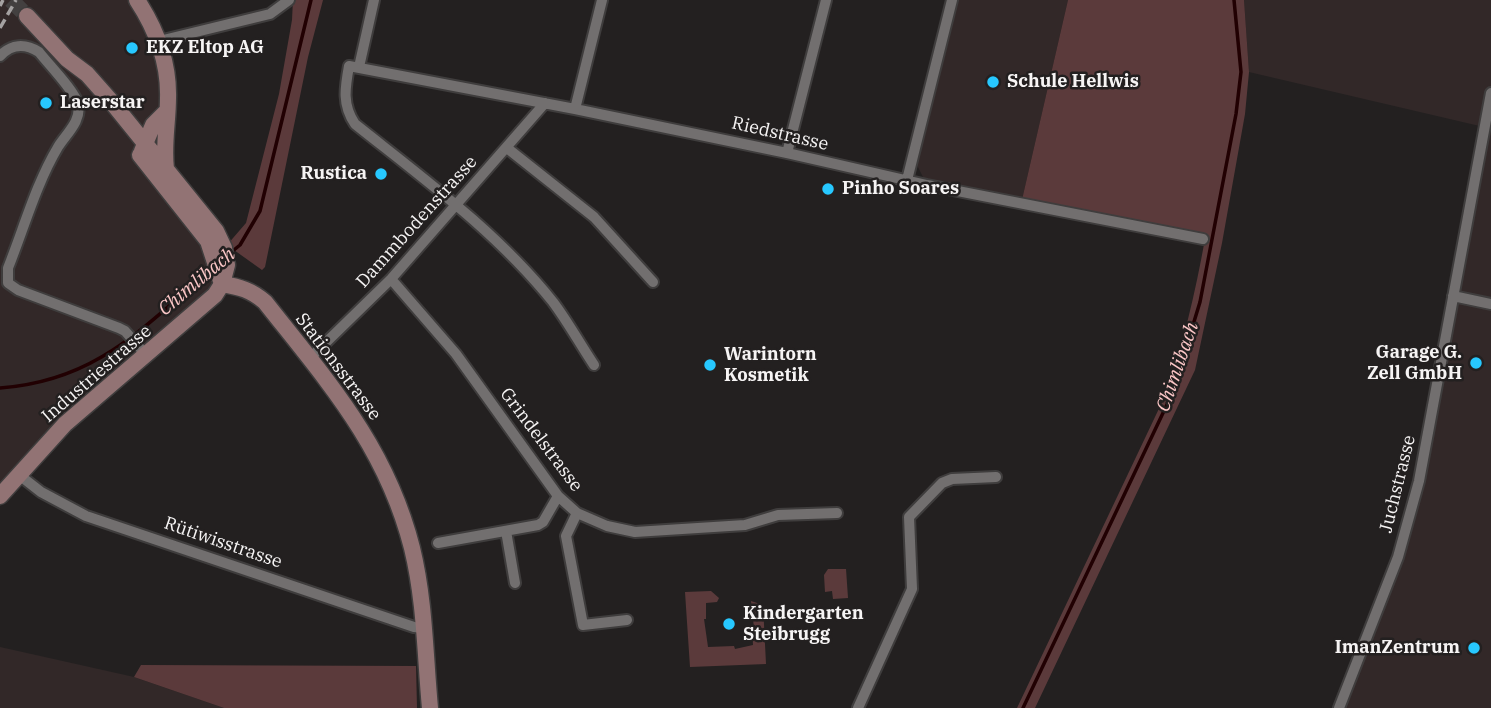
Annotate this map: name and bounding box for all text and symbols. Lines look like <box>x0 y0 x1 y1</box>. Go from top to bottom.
place label: EKZ Eltop AG <box>146 37 264 59</box>
marker: EKZ Eltop AG <box>124 40 140 56</box>
place label: Schule Hellwis <box>1007 71 1139 93</box>
marker: Schule Hellwis <box>985 74 1001 90</box>
place label: Laserstar <box>60 92 145 114</box>
marker: Laserstar <box>38 95 54 111</box>
street label: Riedstrasse <box>730 112 830 156</box>
street label: Dammbodenstrasse <box>352 152 482 292</box>
place label: Rustica <box>301 163 367 185</box>
marker: Rustica <box>373 166 389 182</box>
place label: Pinho Soares <box>842 178 959 200</box>
marker: Pinho Soares <box>820 181 836 197</box>
water label: Chimlibach <box>154 243 240 321</box>
street label: Stationsstrasse <box>291 309 385 425</box>
water label: Chimlibach <box>1152 319 1204 415</box>
street label: Industriestrasse <box>38 321 156 427</box>
place label: Garage G. Zell GmbH <box>1367 342 1462 384</box>
place label: Warintorn Kosmetik <box>724 344 817 386</box>
marker: Garage G. Zell GmbH <box>1468 355 1484 371</box>
marker: Warintorn Kosmetik <box>702 357 718 373</box>
street label: Grindelstrasse <box>495 384 587 496</box>
street label: Juchstrasse <box>1375 433 1421 535</box>
street label: Rütiwisstrasse <box>161 513 285 573</box>
place label: Kindergarten Steibrugg <box>743 603 864 646</box>
marker: Kindergarten Steibrugg <box>721 616 737 632</box>
place label: ImanZentrum <box>1335 637 1460 659</box>
marker: ImanZentrum <box>1466 640 1482 656</box>

